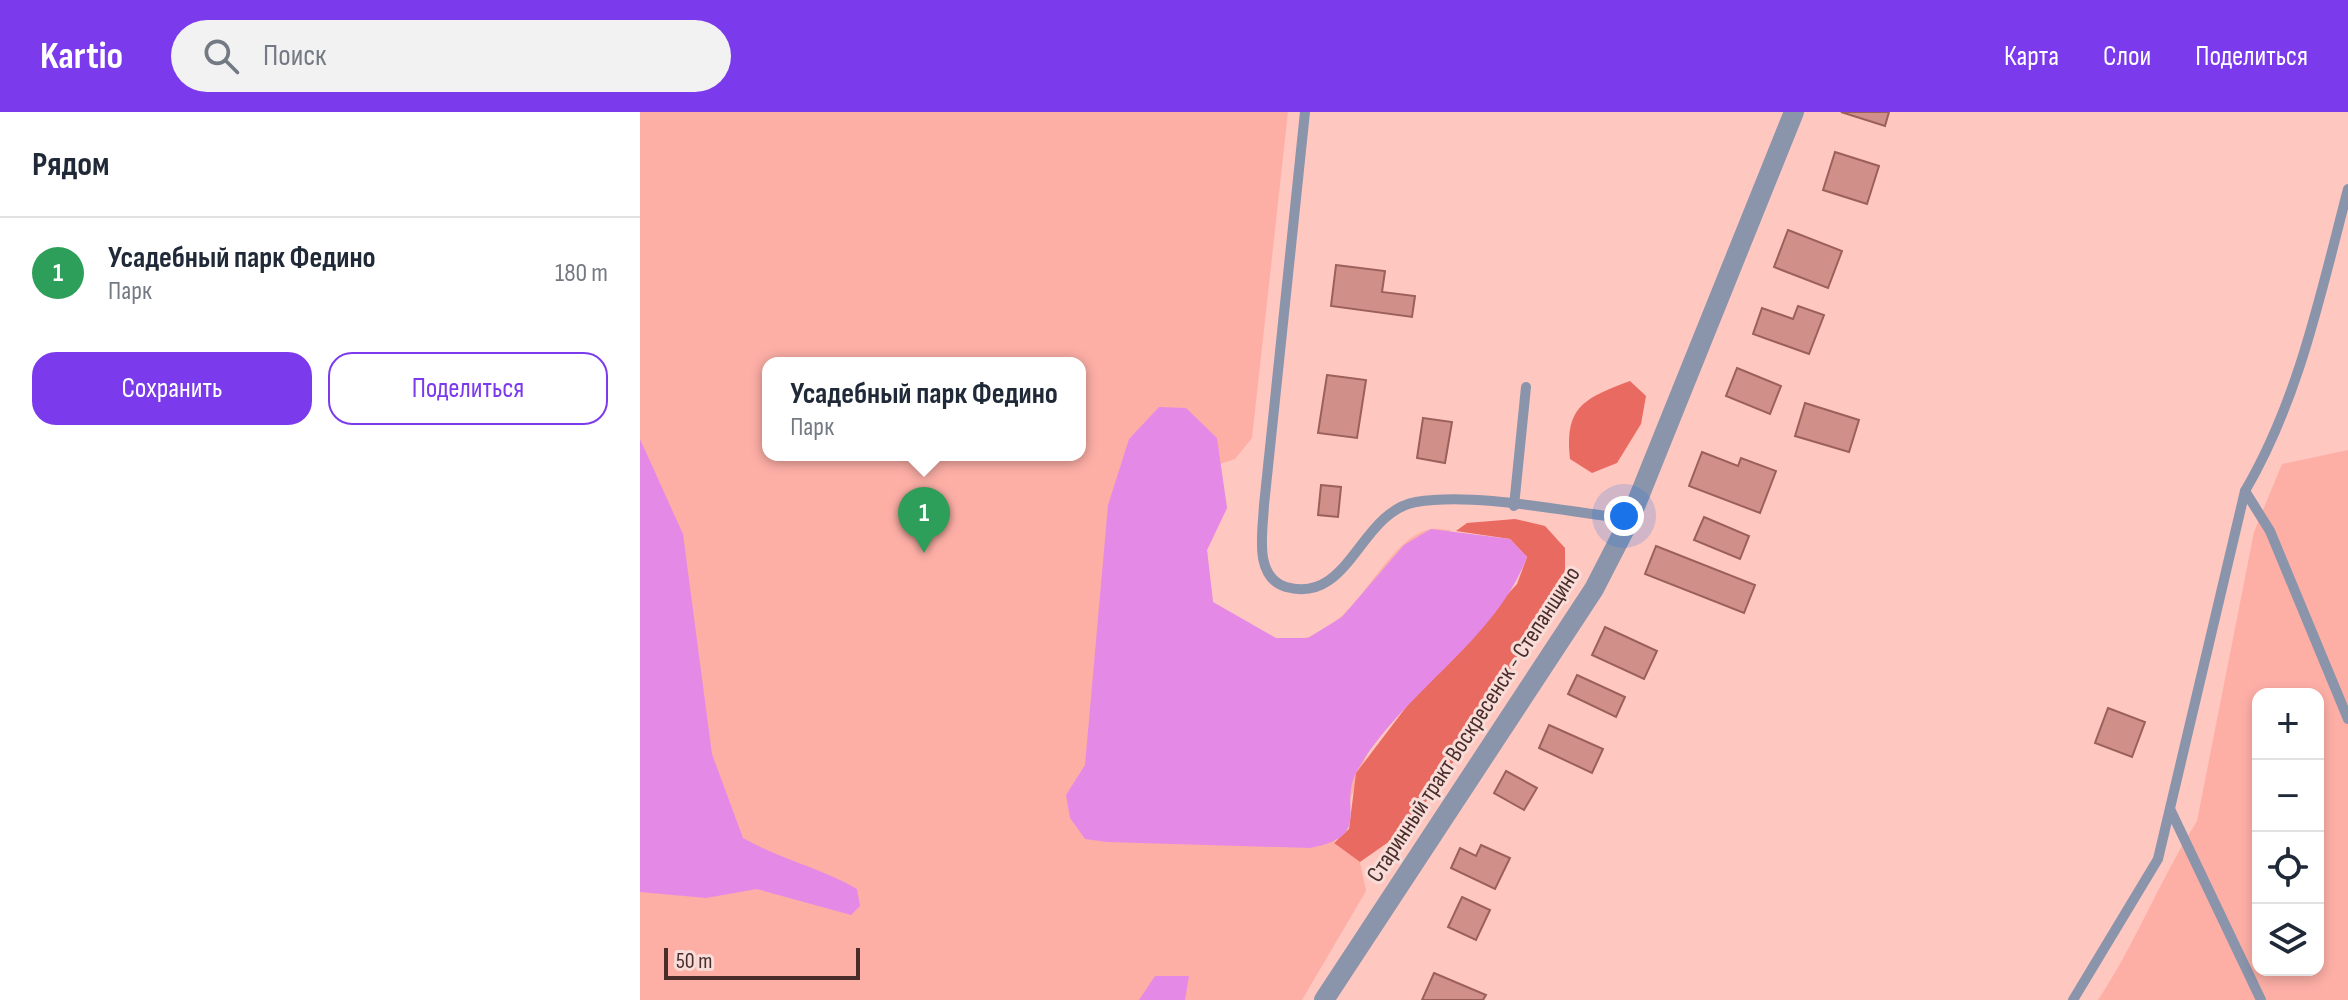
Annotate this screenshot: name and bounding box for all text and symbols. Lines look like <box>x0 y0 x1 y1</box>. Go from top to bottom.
search box <box>171 20 731 92</box>
text: Kartio <box>40 34 123 79</box>
icon: search <box>199 34 243 78</box>
text: Поиск <box>263 38 326 74</box>
text: Карта <box>2004 40 2059 73</box>
text: Слои <box>2103 40 2151 73</box>
text: Поделиться <box>2195 40 2308 73</box>
text: Рядом <box>32 144 110 185</box>
text: Усадебный парк Федино <box>108 240 376 276</box>
text: 1 <box>53 258 63 289</box>
text: 180 m <box>555 258 608 289</box>
text: Парк <box>108 276 152 307</box>
button: Сохранить <box>32 352 312 425</box>
button: Поделиться <box>328 352 608 425</box>
popup <box>762 357 1086 461</box>
text: Усадебный парк Федино <box>790 376 1058 412</box>
text: Парк <box>790 412 834 443</box>
pin: 1 <box>898 487 950 553</box>
your location <box>1604 496 1644 536</box>
street label: Старинный тракт Воскресенск - Степанщино <box>1360 561 1586 888</box>
map controls <box>2252 688 2324 976</box>
button: + <box>2252 688 2324 760</box>
button: − <box>2252 760 2324 832</box>
button: locate <box>2252 832 2324 904</box>
button: layers <box>2252 904 2324 976</box>
scale bar <box>664 944 860 980</box>
text: 50 m <box>676 948 712 975</box>

